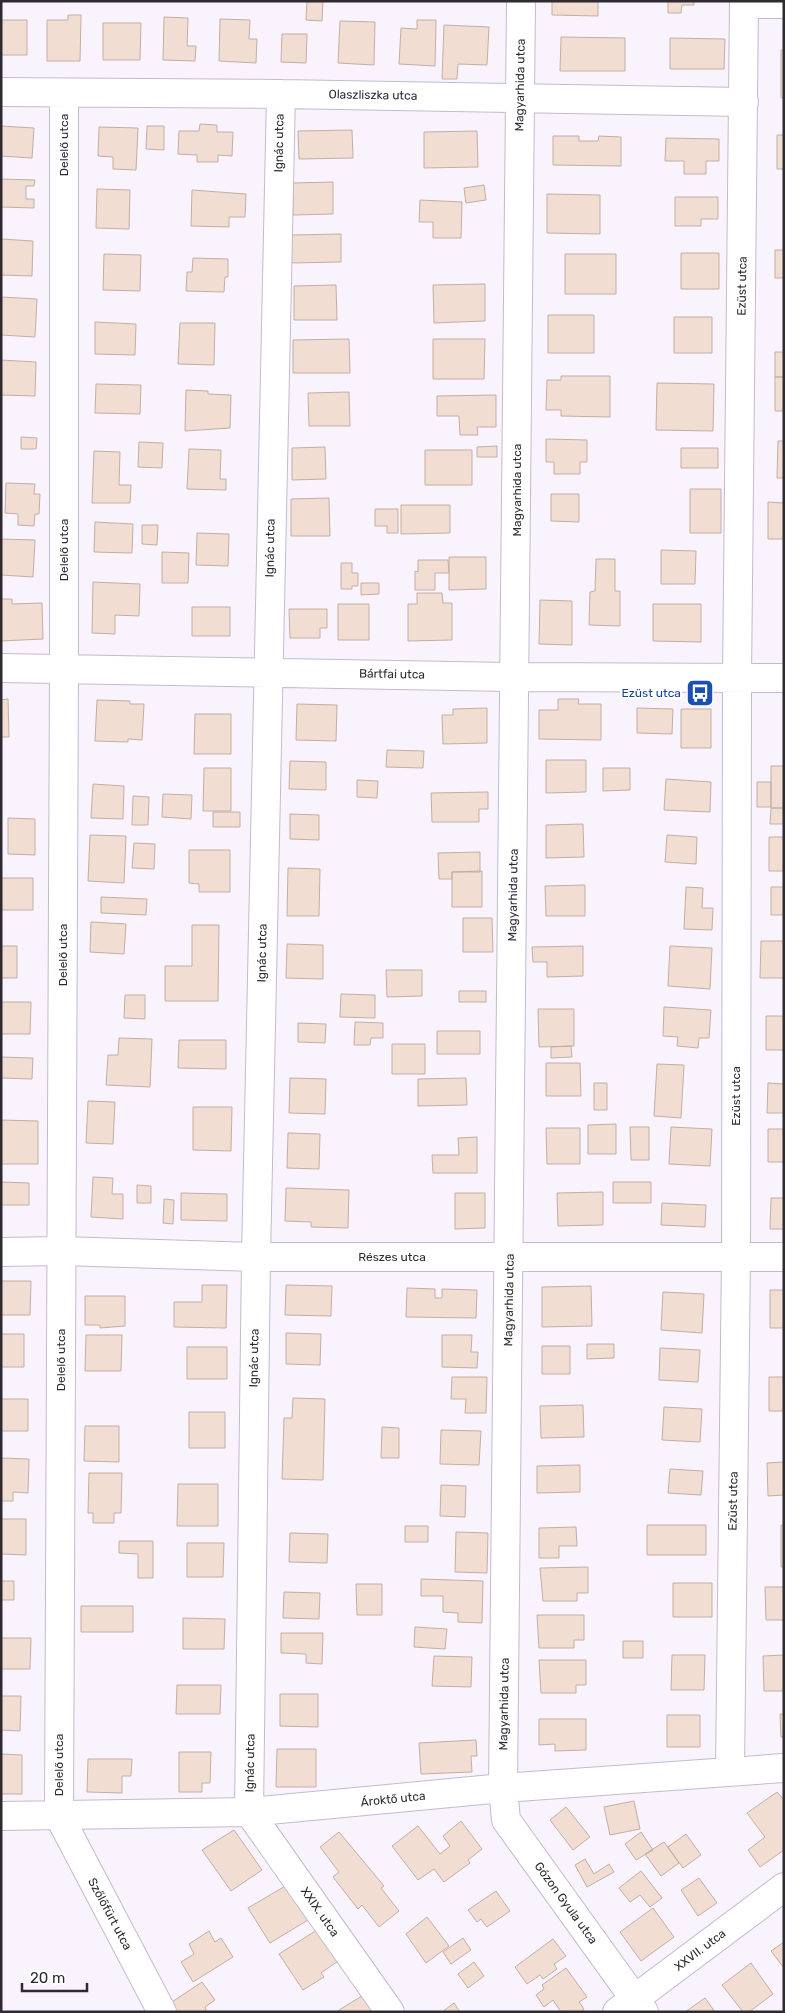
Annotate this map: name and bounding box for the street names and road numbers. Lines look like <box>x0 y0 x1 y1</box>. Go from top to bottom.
street label: Magyarhida utca <box>512 38 528 132</box>
street label: Olaszliszka utca <box>329 87 417 103</box>
street label: Ignác utca <box>271 113 287 173</box>
street label: Delelő utca <box>57 114 71 176</box>
street label: Ezüst utca <box>734 256 750 316</box>
street label: Magyarhida utca <box>510 444 524 536</box>
street label: Ignác utca <box>262 518 278 578</box>
street label: Delelő utca <box>57 519 71 581</box>
street label: Bártfai utca <box>359 666 425 682</box>
street label: Magyarhida utca <box>505 848 521 942</box>
street label: Ignác utca <box>254 923 270 983</box>
street label: Delelő utca <box>56 924 70 986</box>
street label: Ezüst utca <box>729 1066 743 1126</box>
street label: Részes utca <box>358 1250 426 1264</box>
street label: Magyarhida utca <box>501 1253 517 1347</box>
street label: Ignác utca <box>246 1328 262 1388</box>
street label: Delelő utca <box>54 1329 68 1391</box>
street label: Ezüst utca <box>725 1471 741 1531</box>
street label: Magyarhida utca <box>496 1657 512 1751</box>
street label: Ignác utca <box>242 1733 258 1793</box>
street label: Delelő utca <box>52 1734 66 1796</box>
street label: Ároktő utca <box>360 1789 426 1809</box>
street label: Gózon Gyula utca <box>532 1859 600 1947</box>
street label: Szőlőfürt utca <box>85 1876 135 1952</box>
street label: XXIX. utca <box>298 1885 342 1939</box>
street label: XXVII. utca <box>672 1926 728 1974</box>

